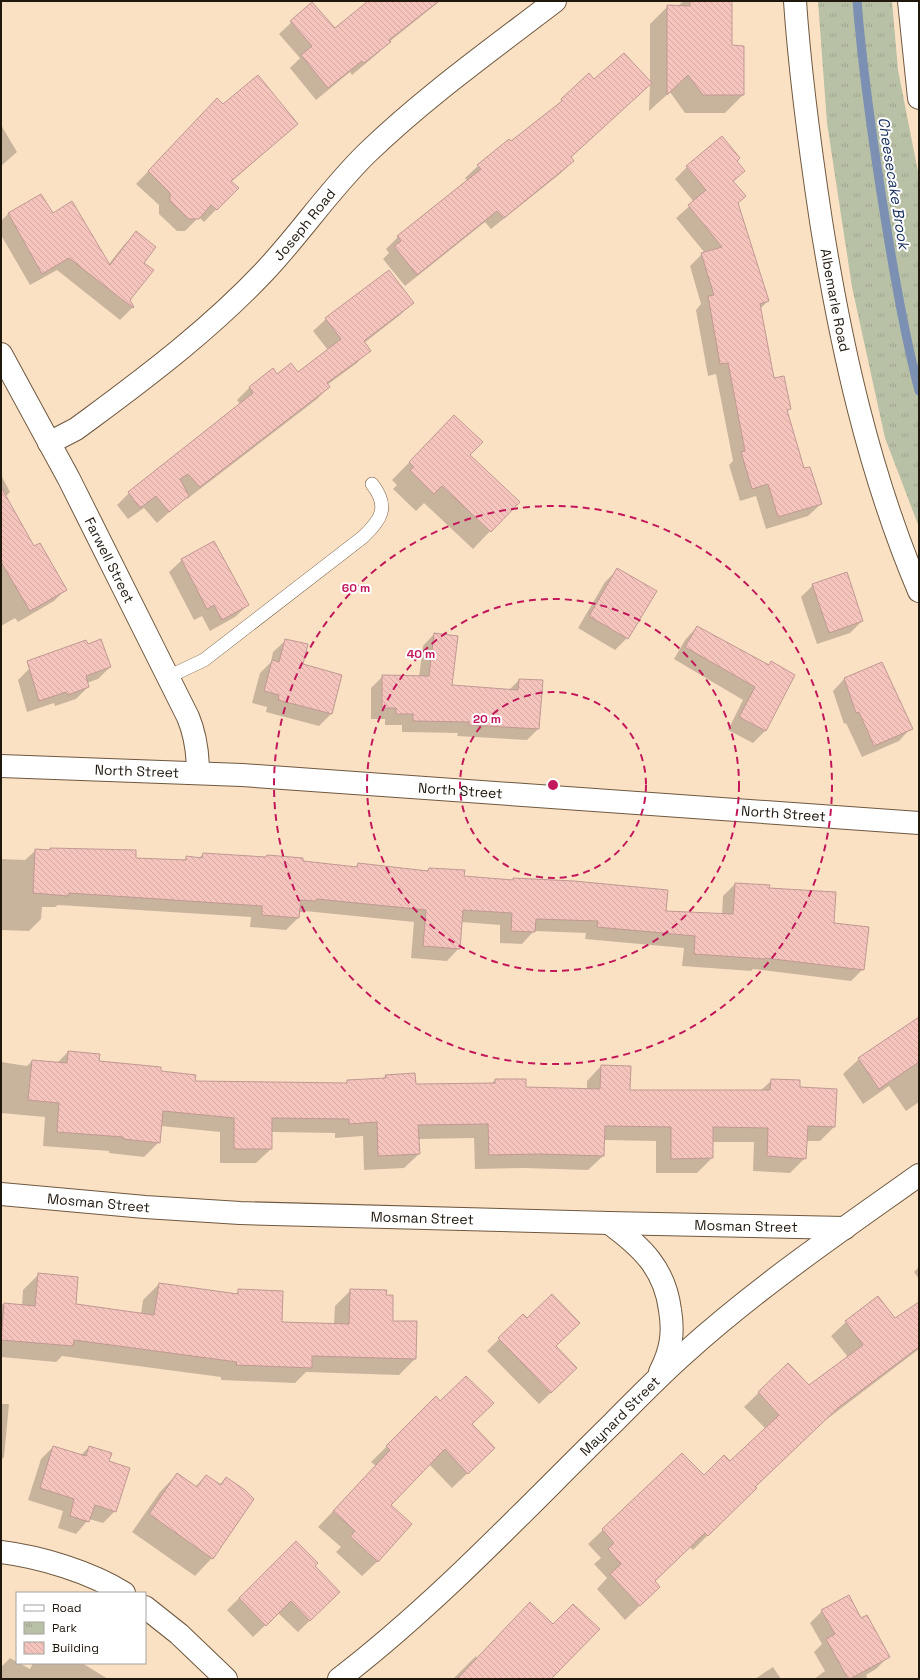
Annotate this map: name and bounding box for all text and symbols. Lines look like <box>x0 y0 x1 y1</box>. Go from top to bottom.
water label: Cheesecake Brook <box>874 116 914 252</box>
street label: Joseph Road <box>270 185 339 264</box>
street label: Albemarle Road <box>817 247 854 353</box>
street label: Farwell Street <box>81 514 139 606</box>
text: 60 m <box>342 580 370 596</box>
text: 40 m <box>407 646 435 662</box>
text: 20 m <box>473 711 501 727</box>
street label: North Street <box>94 761 180 782</box>
centre of rings <box>546 778 560 792</box>
street label: North Street <box>417 779 503 802</box>
street label: North Street <box>741 801 826 825</box>
street label: Mosman Street <box>46 1189 151 1216</box>
street label: Mosman Street <box>370 1208 474 1228</box>
street label: Mosman Street <box>694 1216 798 1236</box>
street label: Maynard Street <box>576 1372 664 1460</box>
legend <box>16 1592 146 1664</box>
text: Road <box>52 1600 81 1616</box>
text: Park <box>52 1620 77 1636</box>
text: Building <box>52 1640 99 1656</box>

